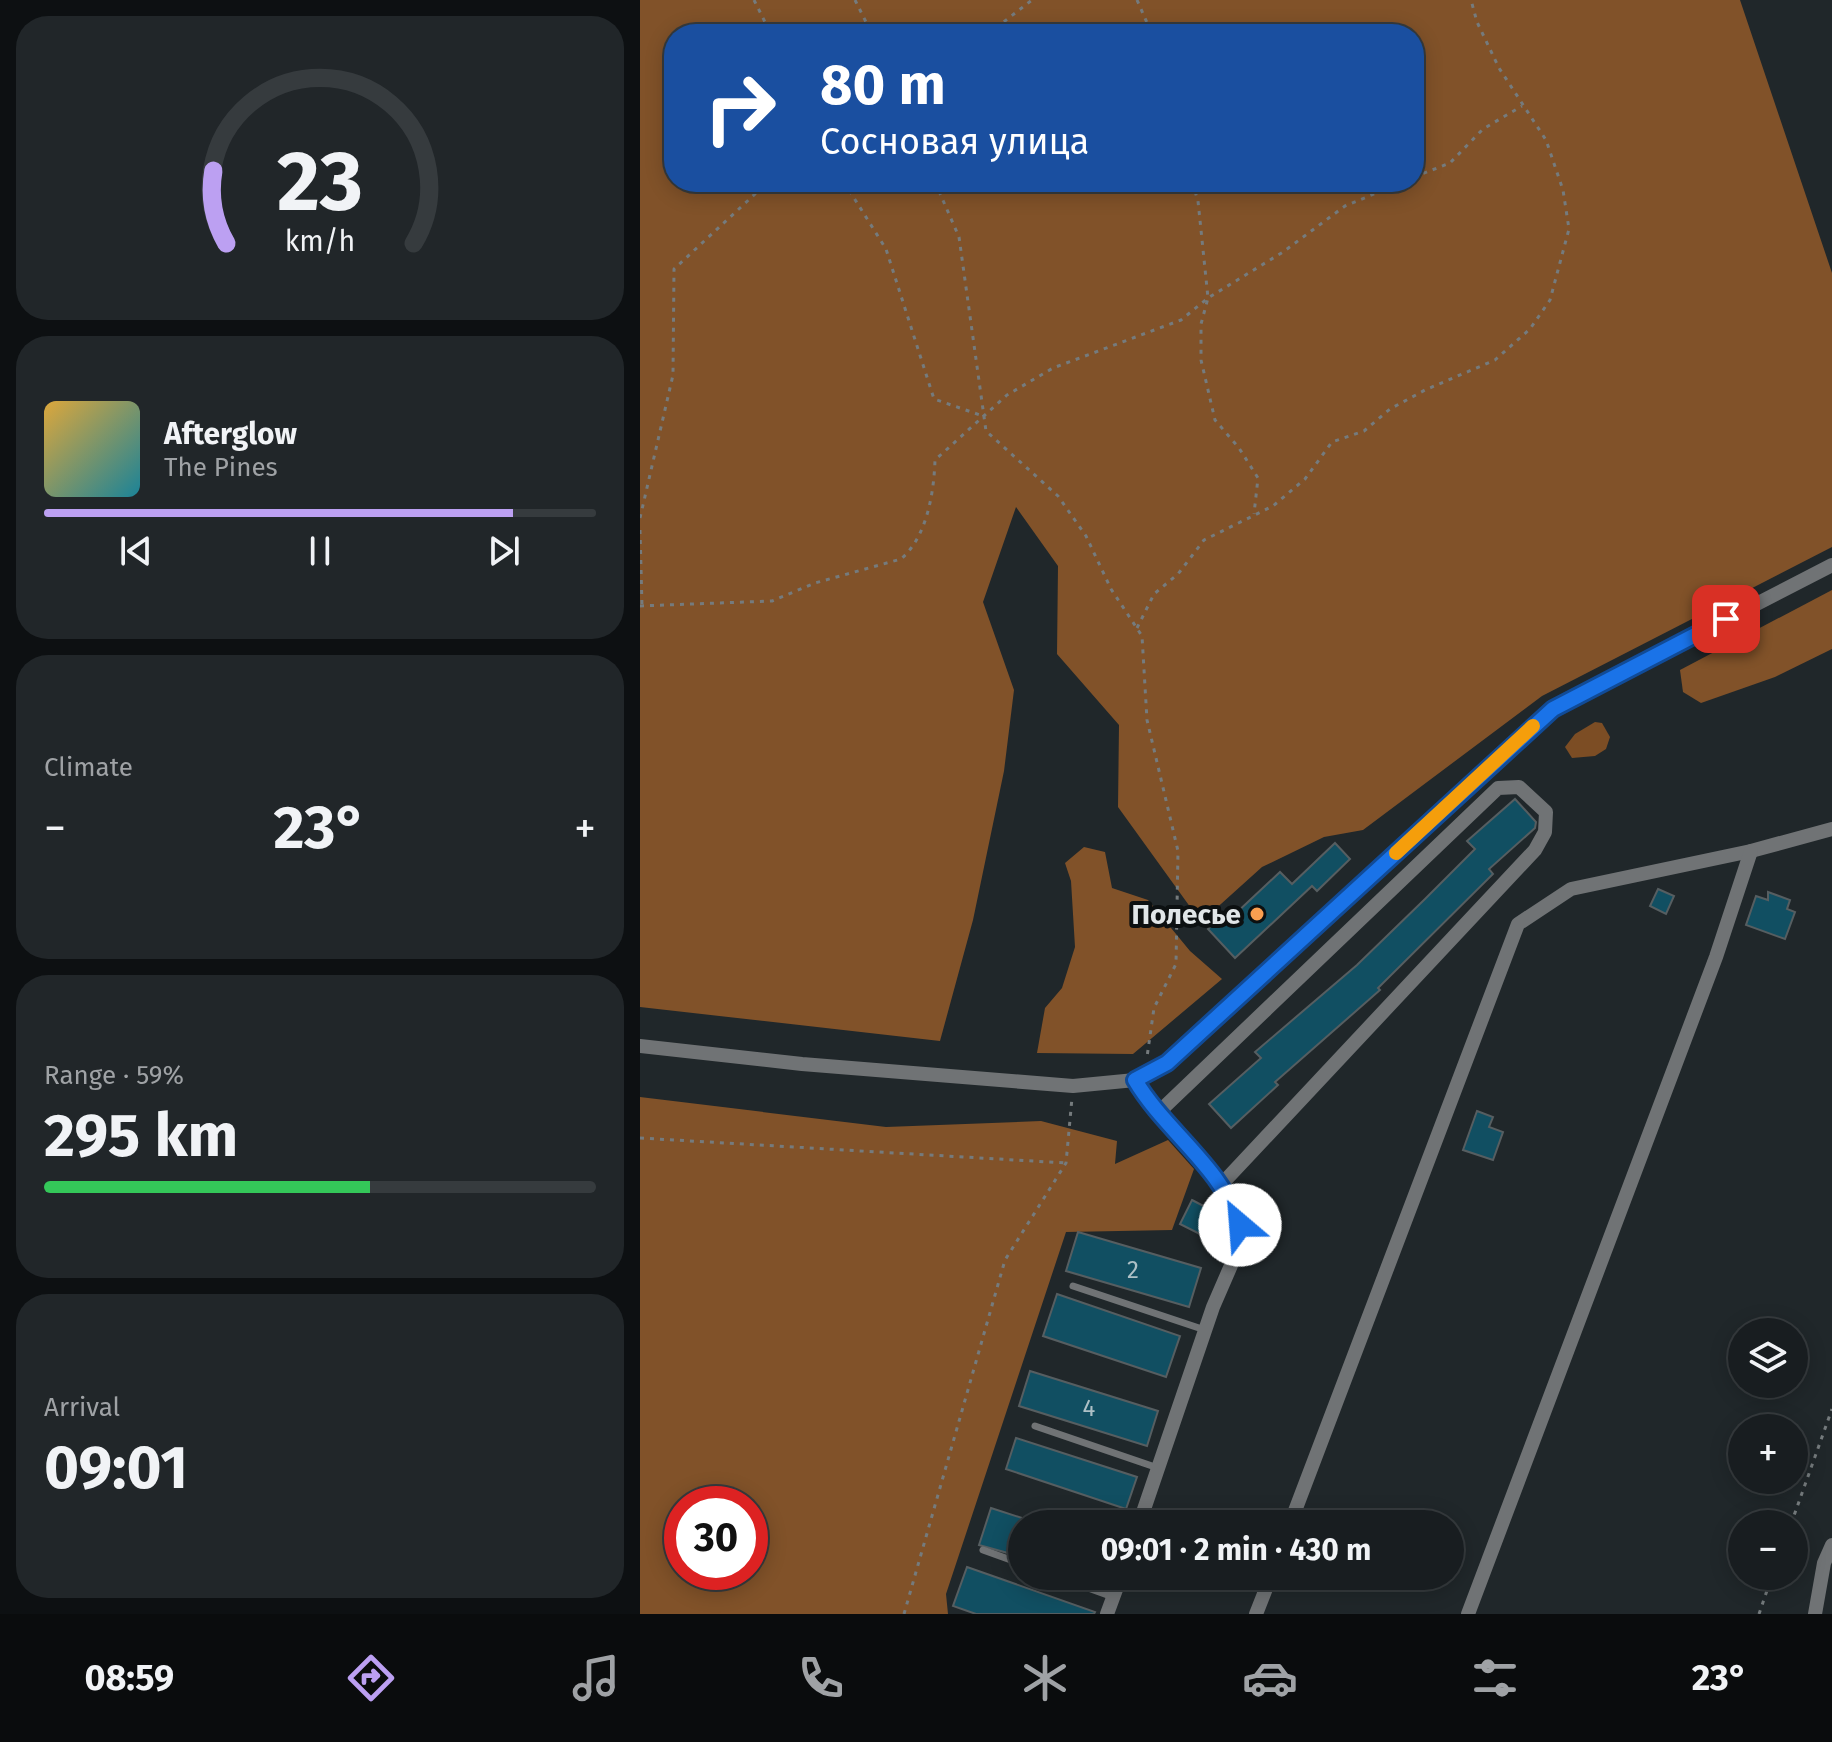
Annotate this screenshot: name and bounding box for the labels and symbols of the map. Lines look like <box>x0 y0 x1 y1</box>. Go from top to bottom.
pin <box>1692 585 1760 653</box>
place label: Полесье <box>1131 898 1241 931</box>
marker: Полесье <box>1248 905 1266 923</box>
position arrow <box>1198 1183 1282 1267</box>
house number: 2 <box>1127 1256 1139 1284</box>
house number: 4 <box>1083 1394 1096 1422</box>
speed limit sign: 30 <box>664 1486 768 1590</box>

